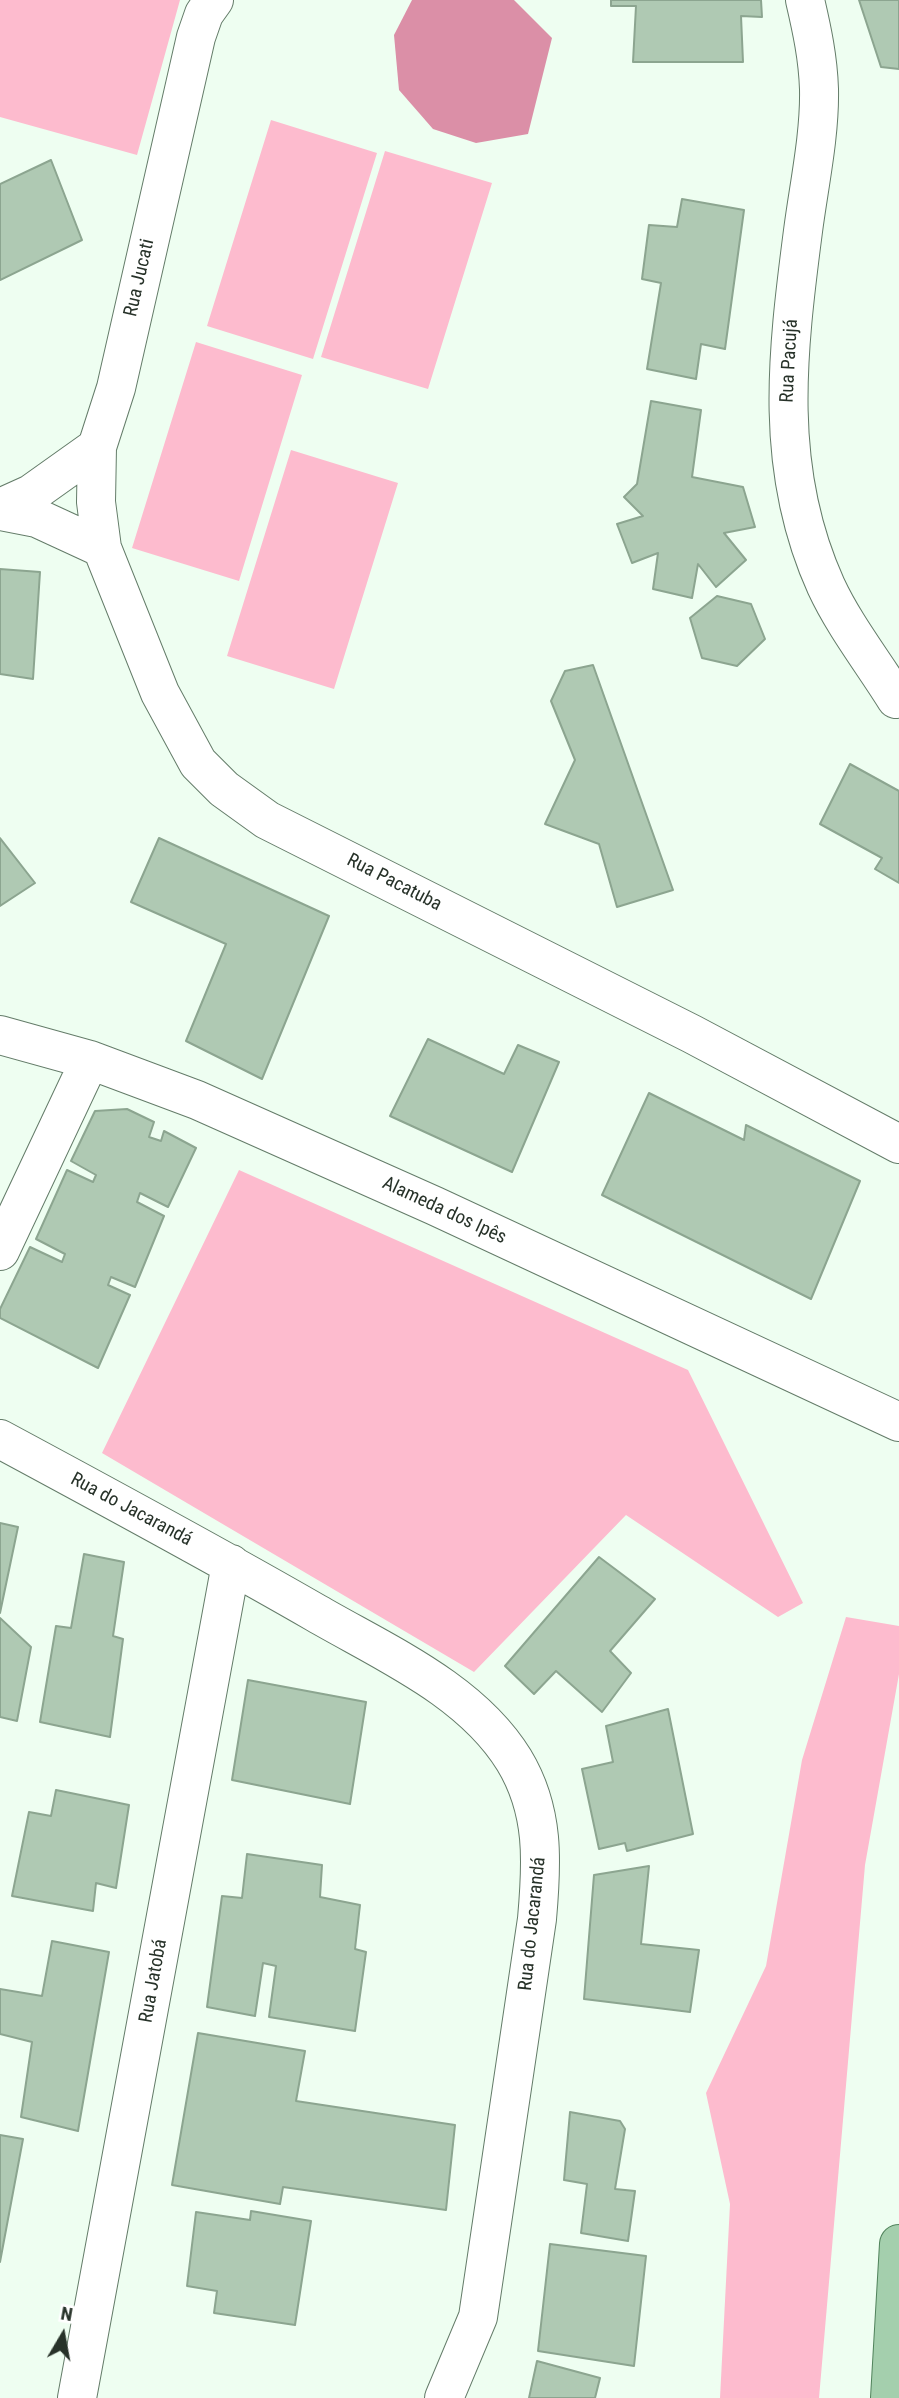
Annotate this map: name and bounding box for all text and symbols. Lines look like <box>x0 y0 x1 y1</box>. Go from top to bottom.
street label: Rua Jucati <box>120 237 160 319</box>
street label: Rua Pacujá <box>776 319 804 403</box>
street label: Rua Pacatuba <box>343 849 445 917</box>
street label: Alameda dos Ipês <box>378 1172 510 1250</box>
street label: Rua do Jacarandá <box>66 1468 196 1552</box>
street label: Rua do Jacarandá <box>515 1856 551 1992</box>
street label: Rua Jatobá <box>135 1937 173 2025</box>
north arrow <box>28 2300 98 2370</box>
text: N <box>59 2301 74 2326</box>

